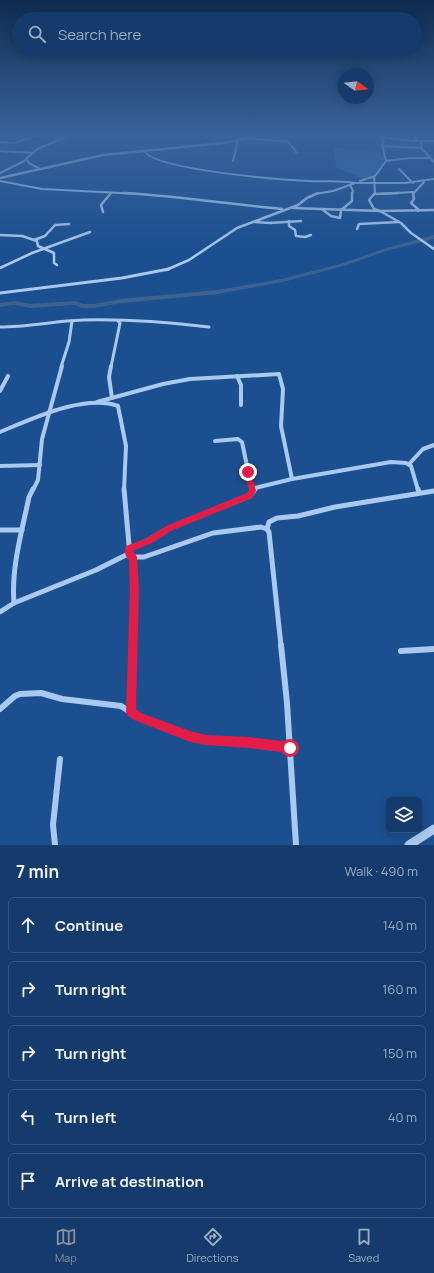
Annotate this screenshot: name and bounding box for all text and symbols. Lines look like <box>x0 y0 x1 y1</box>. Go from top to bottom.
search box <box>12 12 422 56</box>
icon: search <box>26 23 48 45</box>
text: Search here <box>58 24 141 45</box>
north arrow <box>338 68 374 104</box>
route end <box>239 463 257 481</box>
route start <box>281 739 299 757</box>
map controls <box>386 797 422 833</box>
button: layers <box>386 797 422 833</box>
text: 7 min <box>16 860 59 883</box>
text: Walk · 490 m <box>344 862 418 880</box>
icon: ahead <box>17 914 39 936</box>
text: Continue <box>55 915 123 936</box>
text: 140 m <box>383 916 417 934</box>
icon: right <box>17 978 39 1000</box>
text: Turn right <box>55 979 126 1000</box>
text: 160 m <box>382 980 417 998</box>
icon: right <box>17 1042 39 1064</box>
text: Turn right <box>55 1043 126 1064</box>
text: 150 m <box>383 1044 417 1062</box>
icon: left <box>17 1106 39 1128</box>
text: Turn left <box>55 1107 117 1128</box>
text: 40 m <box>388 1108 417 1126</box>
icon: arrive <box>17 1170 39 1192</box>
text: Arrive at destination <box>55 1171 204 1192</box>
tab: Map <box>55 1226 77 1265</box>
tab: Directions <box>186 1226 239 1265</box>
tab: Saved <box>348 1226 379 1265</box>

